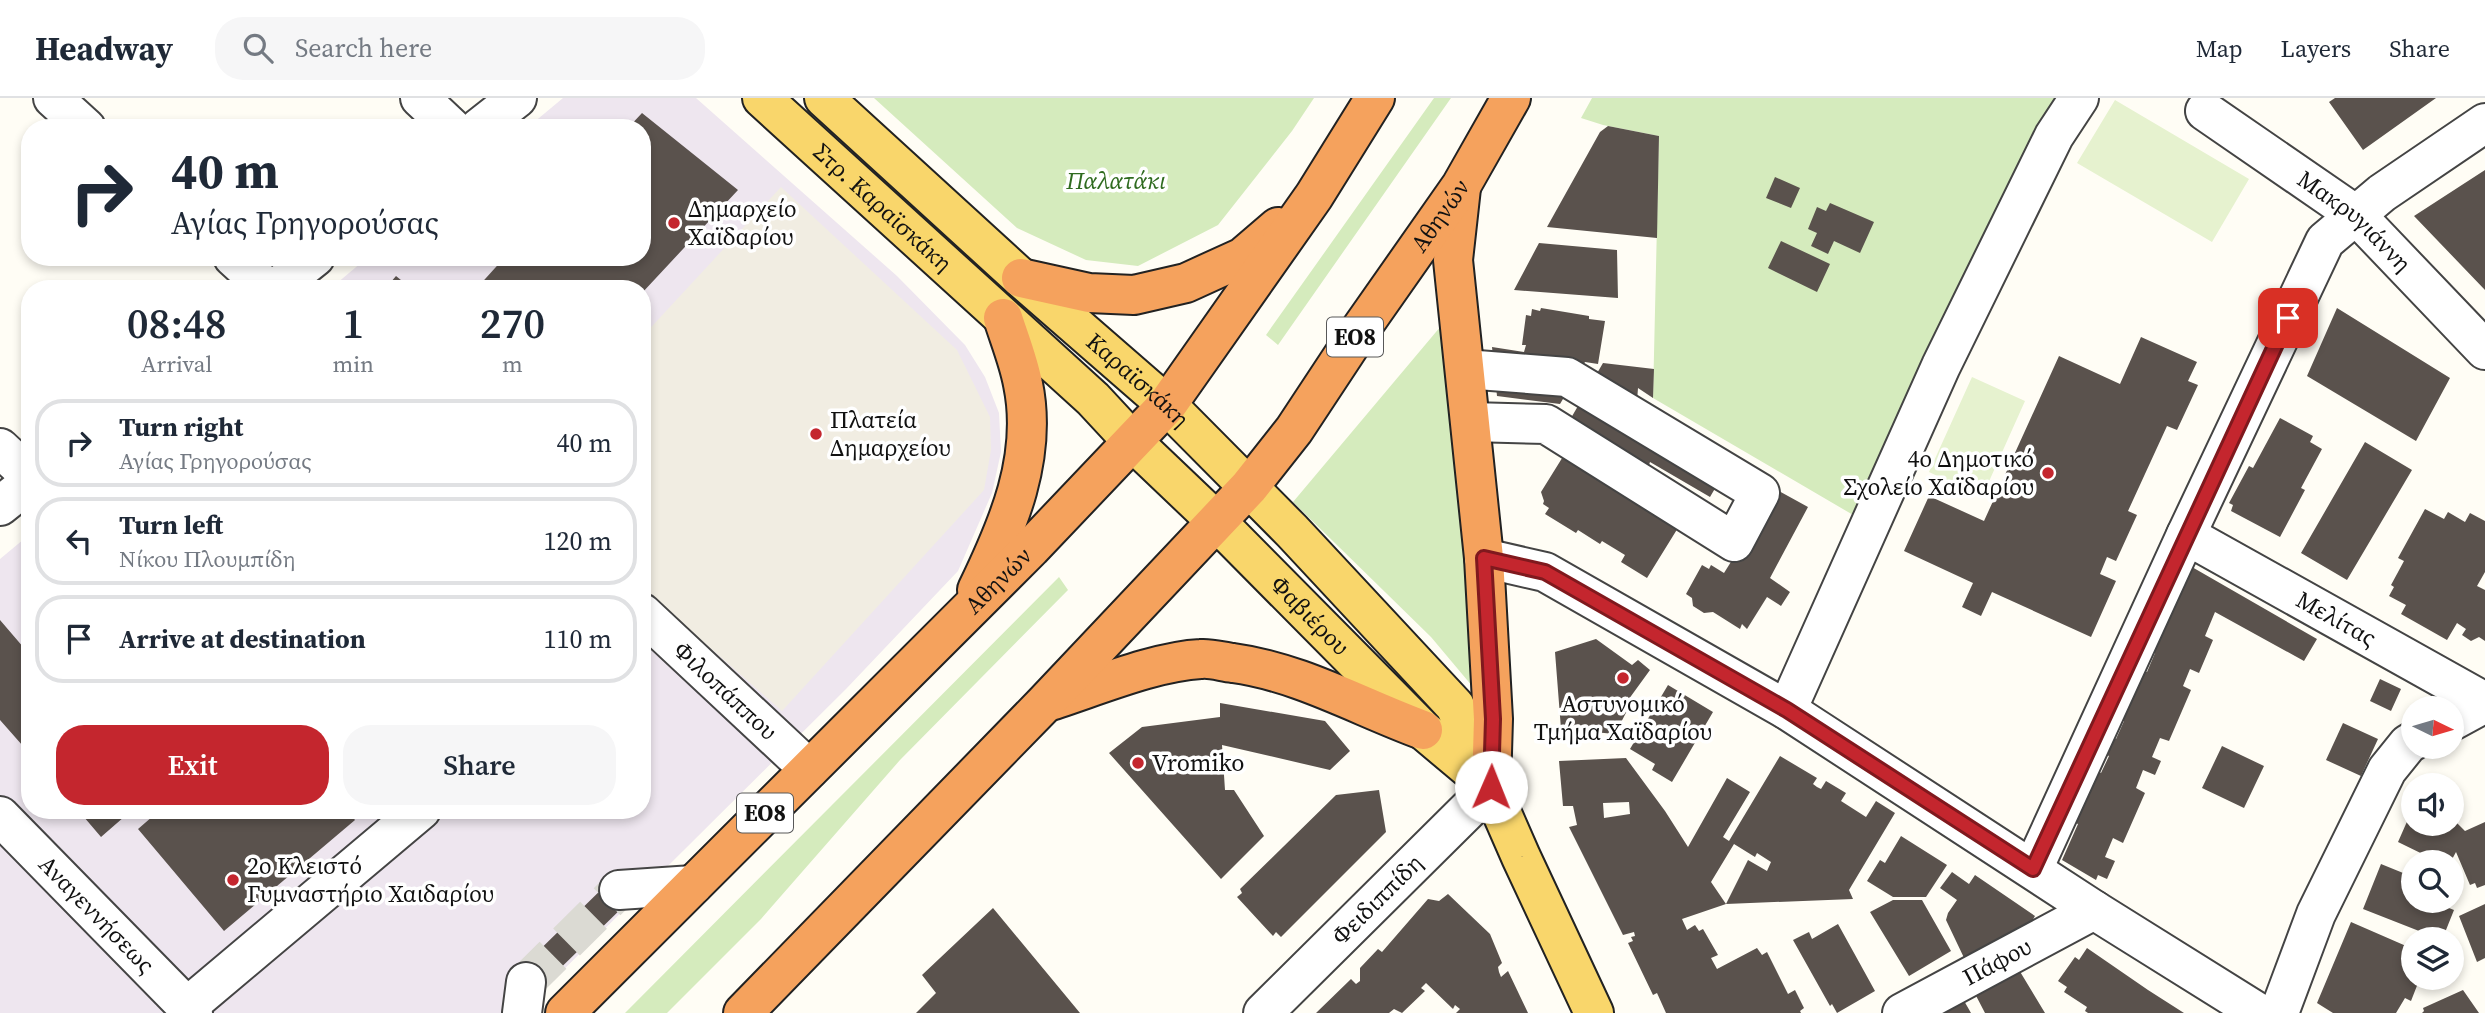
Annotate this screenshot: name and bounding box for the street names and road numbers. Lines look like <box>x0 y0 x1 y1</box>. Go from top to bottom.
street label: Στρ. Καραϊσκάκη <box>806 135 960 279</box>
street label: Μακρυγιάννη <box>2291 162 2419 279</box>
street label: Αθηνών <box>1403 172 1477 259</box>
road number: ΕΟ8 <box>1327 318 1383 356</box>
street label: Καραϊσκάκη <box>1079 325 1197 434</box>
street label: Αθηνών <box>957 540 1039 621</box>
street label: Φαβιέρου <box>1263 568 1357 662</box>
street label: Μελίτας <box>2290 583 2383 654</box>
street label: Φιλοπάππου <box>667 634 785 747</box>
road number: ΕΟ8 <box>737 793 793 832</box>
street label: Φειδιππίδη <box>1324 847 1430 952</box>
street label: Αναγεννήσεως <box>32 848 162 980</box>
street label: Πάφου <box>1957 930 2037 993</box>

